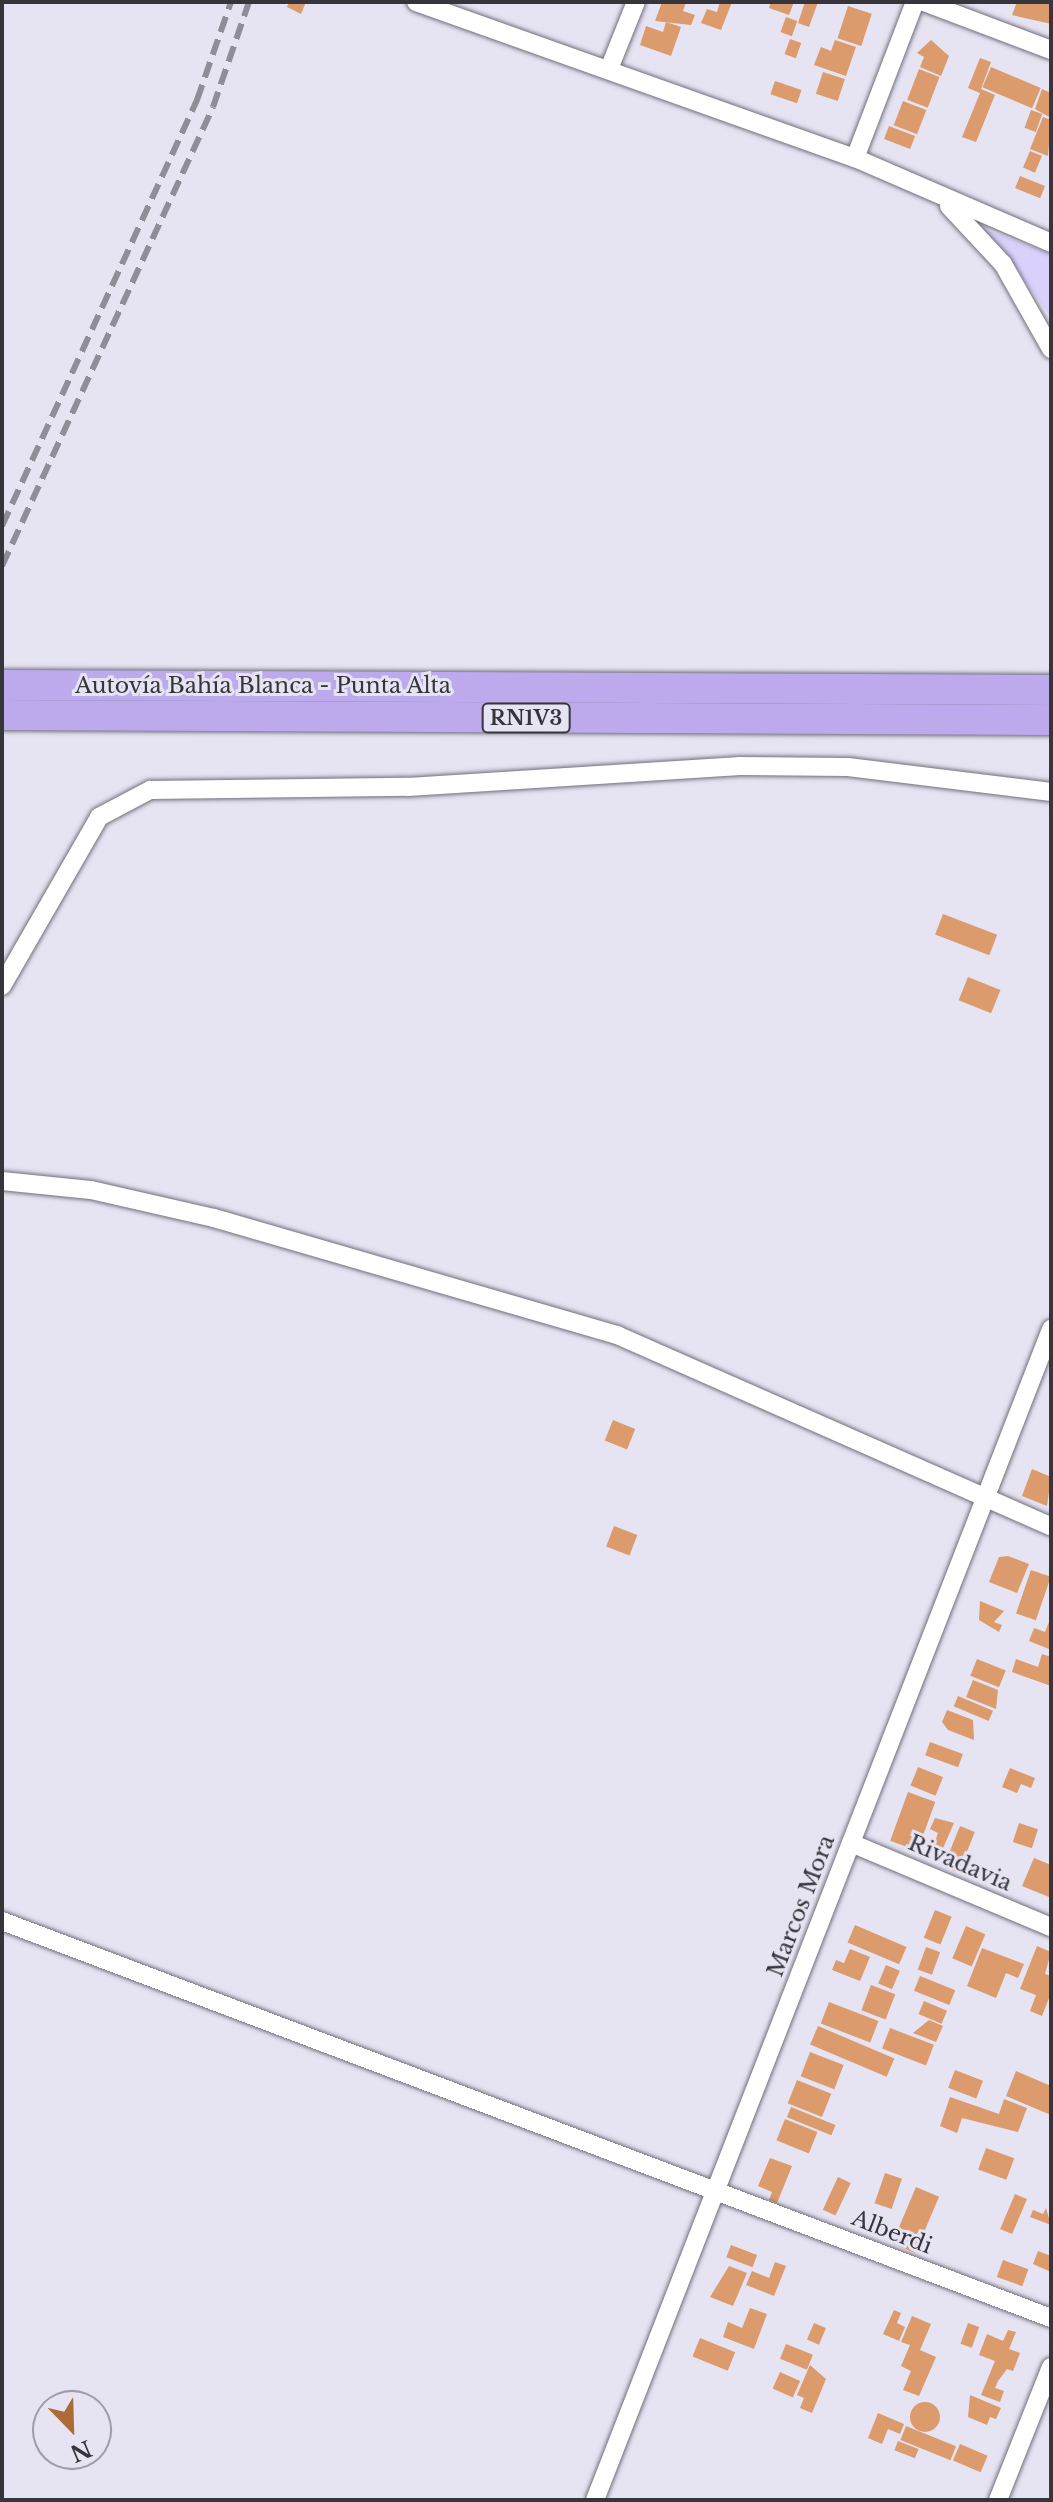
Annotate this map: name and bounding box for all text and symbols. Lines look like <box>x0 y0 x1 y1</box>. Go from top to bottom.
street label: Autovía Bahía Blanca - Punta Alta <box>74 673 452 699</box>
road number: RN1V3 <box>480 702 572 734</box>
street label: Rivadavia <box>904 1829 1016 1897</box>
street label: Marcos Mora <box>762 1832 840 1980</box>
street label: Alberdi <box>848 2205 936 2259</box>
north arrow <box>32 2390 112 2470</box>
text: N <box>66 2434 96 2467</box>

